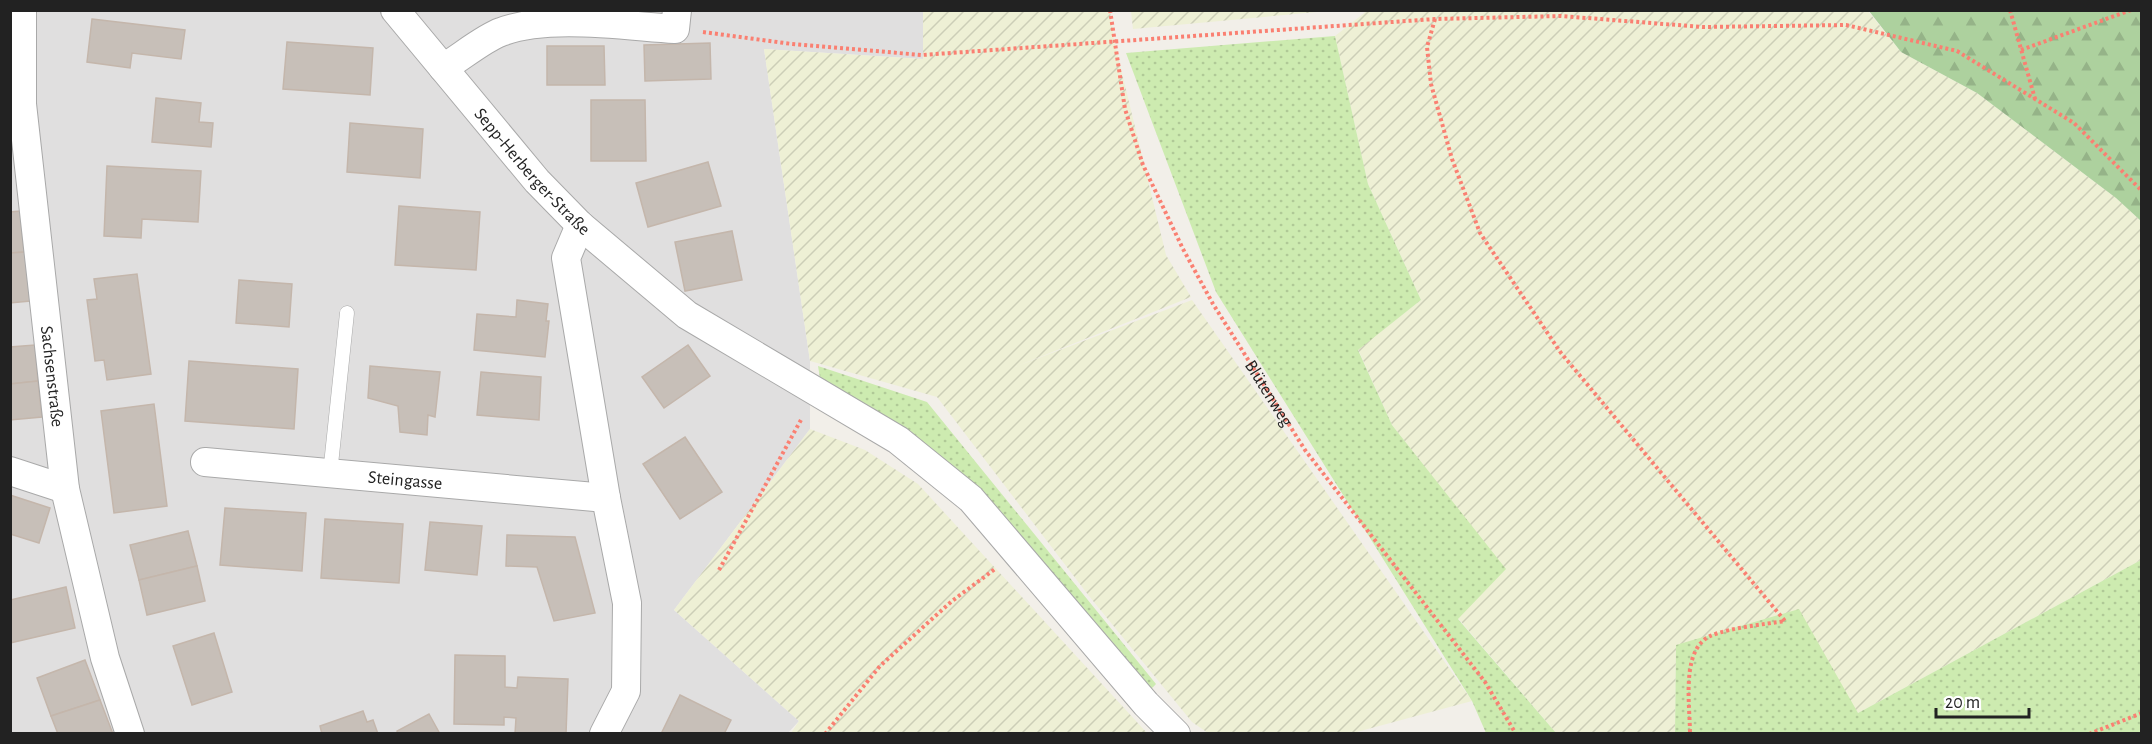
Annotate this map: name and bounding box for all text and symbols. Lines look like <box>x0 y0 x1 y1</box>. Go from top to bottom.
street label: Sepp-Herberger-Straße <box>470 105 593 239</box>
street label: Sachsenstraße <box>37 325 66 428</box>
street label: Blütenweg <box>1241 357 1296 430</box>
street label: Steingasse <box>367 469 443 493</box>
scale bar <box>1936 681 2029 719</box>
text: 20 m <box>1945 694 1980 712</box>

